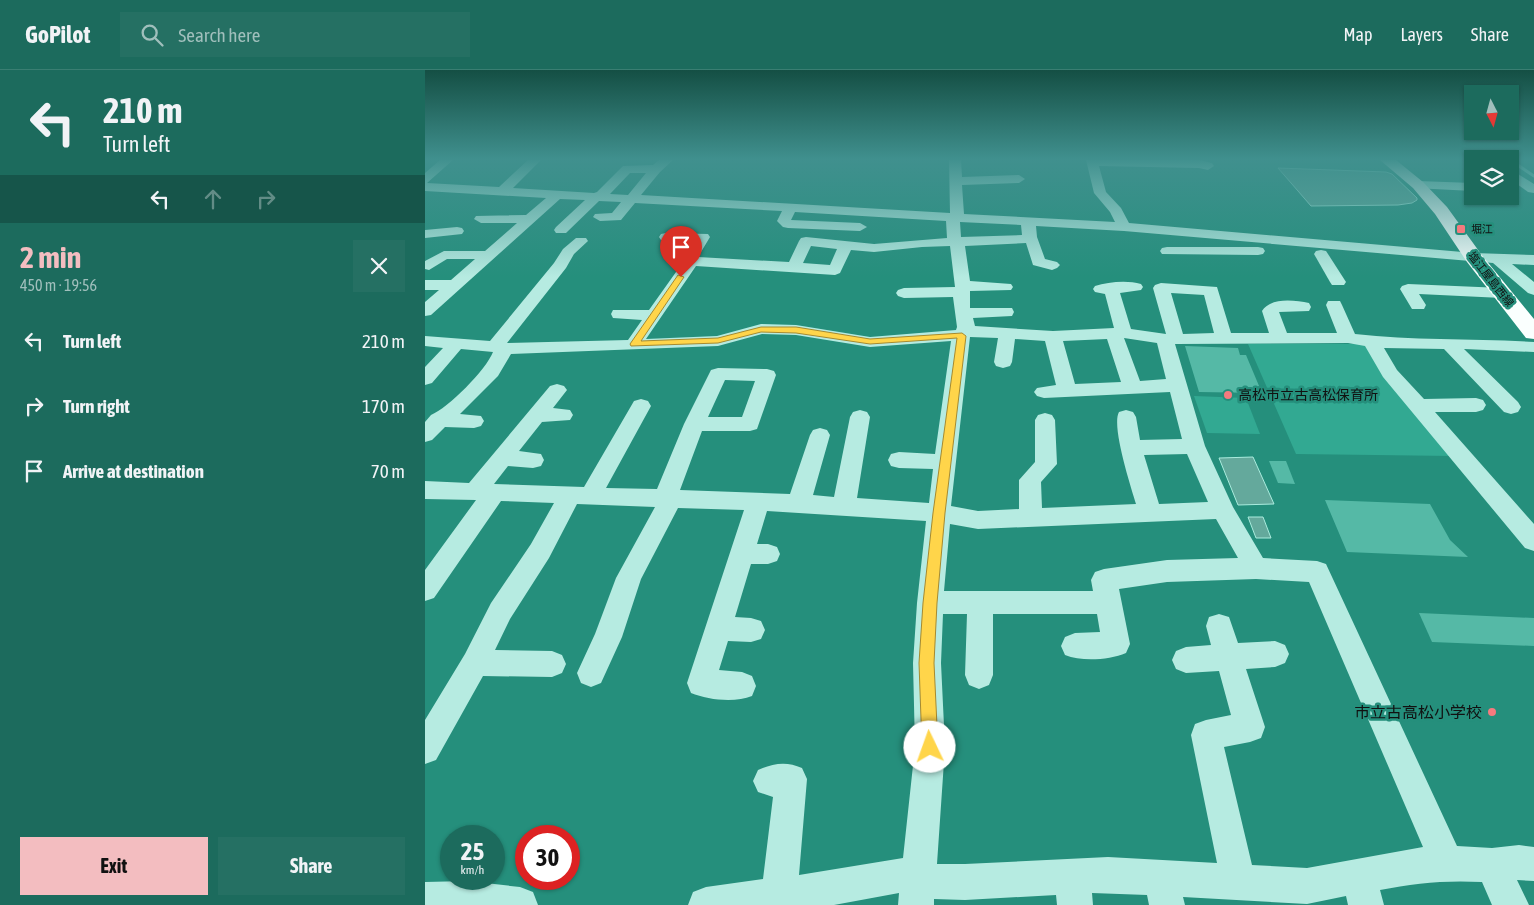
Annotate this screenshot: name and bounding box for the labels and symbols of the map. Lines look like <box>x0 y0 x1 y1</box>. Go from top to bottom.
north arrow <box>1464 85 1519 140</box>
marker: 堀江 <box>1455 223 1467 235</box>
place label: 堀江 <box>1471 223 1493 235</box>
pin <box>660 226 702 277</box>
street label: 塩江屋島西線 <box>1466 249 1516 309</box>
place label: 高松市立古高松保育所 <box>1238 387 1378 403</box>
marker: 高松市立古高松保育所 <box>1222 389 1234 401</box>
place label: 市立古高松小学校 <box>1354 703 1482 721</box>
marker: 市立古高松小学校 <box>1486 706 1498 718</box>
position arrow <box>903 720 955 772</box>
speed limit sign: 30 <box>515 825 580 890</box>

